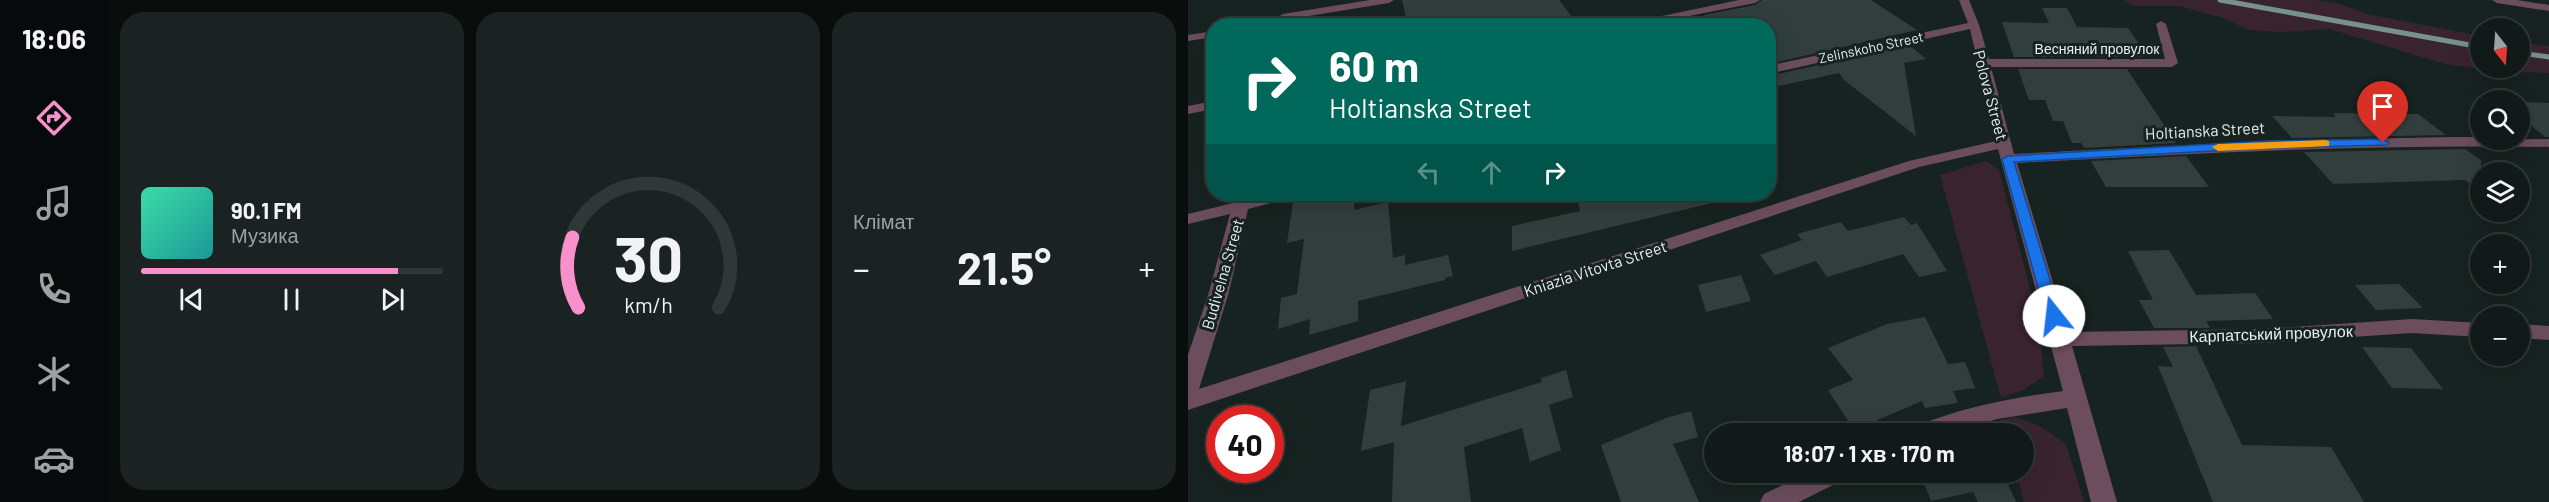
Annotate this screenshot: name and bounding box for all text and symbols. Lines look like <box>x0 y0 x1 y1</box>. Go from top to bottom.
north arrow <box>2470 18 2530 78</box>
map controls <box>2470 18 2530 366</box>
text: 18:06 <box>22 22 86 54</box>
street label: Zelinskoho Street <box>1817 28 1925 66</box>
text: 60 m <box>1329 40 1419 90</box>
street label: Весняний провулок <box>2035 40 2160 57</box>
icon: right <box>1230 42 1308 120</box>
street label: Polova Street <box>1970 48 2012 142</box>
pin <box>2357 81 2408 143</box>
icon: arrive <box>2366 90 2399 123</box>
button: search <box>2470 90 2530 150</box>
text: Holtianska Street <box>1329 91 1532 123</box>
icon: directions <box>33 97 75 139</box>
street label: Holtianska Street <box>2144 117 2266 143</box>
icon: left <box>1412 156 1445 189</box>
icon: ahead <box>1475 156 1508 189</box>
icon: right <box>1538 156 1571 189</box>
button: layers <box>2470 162 2530 222</box>
icon: music <box>33 182 75 224</box>
text: 90.1 FM <box>231 197 301 223</box>
text: Клімат <box>853 209 914 233</box>
street label: Budivelna Street <box>1197 216 1247 332</box>
text: 30 <box>613 220 683 294</box>
text: Музика <box>231 223 299 247</box>
button: + <box>2470 234 2530 294</box>
street label: Kniazia Vitovta Street <box>1521 236 1669 300</box>
text: 21.5° <box>957 240 1051 294</box>
text: − <box>853 248 870 288</box>
text: + <box>1139 248 1155 288</box>
icon: phone <box>33 268 75 310</box>
icon: previous <box>175 283 208 316</box>
icon: pause <box>275 283 308 316</box>
icon: next <box>376 283 409 316</box>
position arrow <box>2022 284 2086 348</box>
text: km/h <box>624 292 672 317</box>
button: − <box>2470 306 2530 366</box>
street label: Карпатський провулок <box>2189 321 2354 345</box>
icon: climate <box>33 353 75 395</box>
speed limit sign: 40 <box>1206 405 1284 483</box>
icon: car <box>33 438 75 480</box>
text: 18:07 · 1 хв · 170 m <box>1783 440 1955 466</box>

